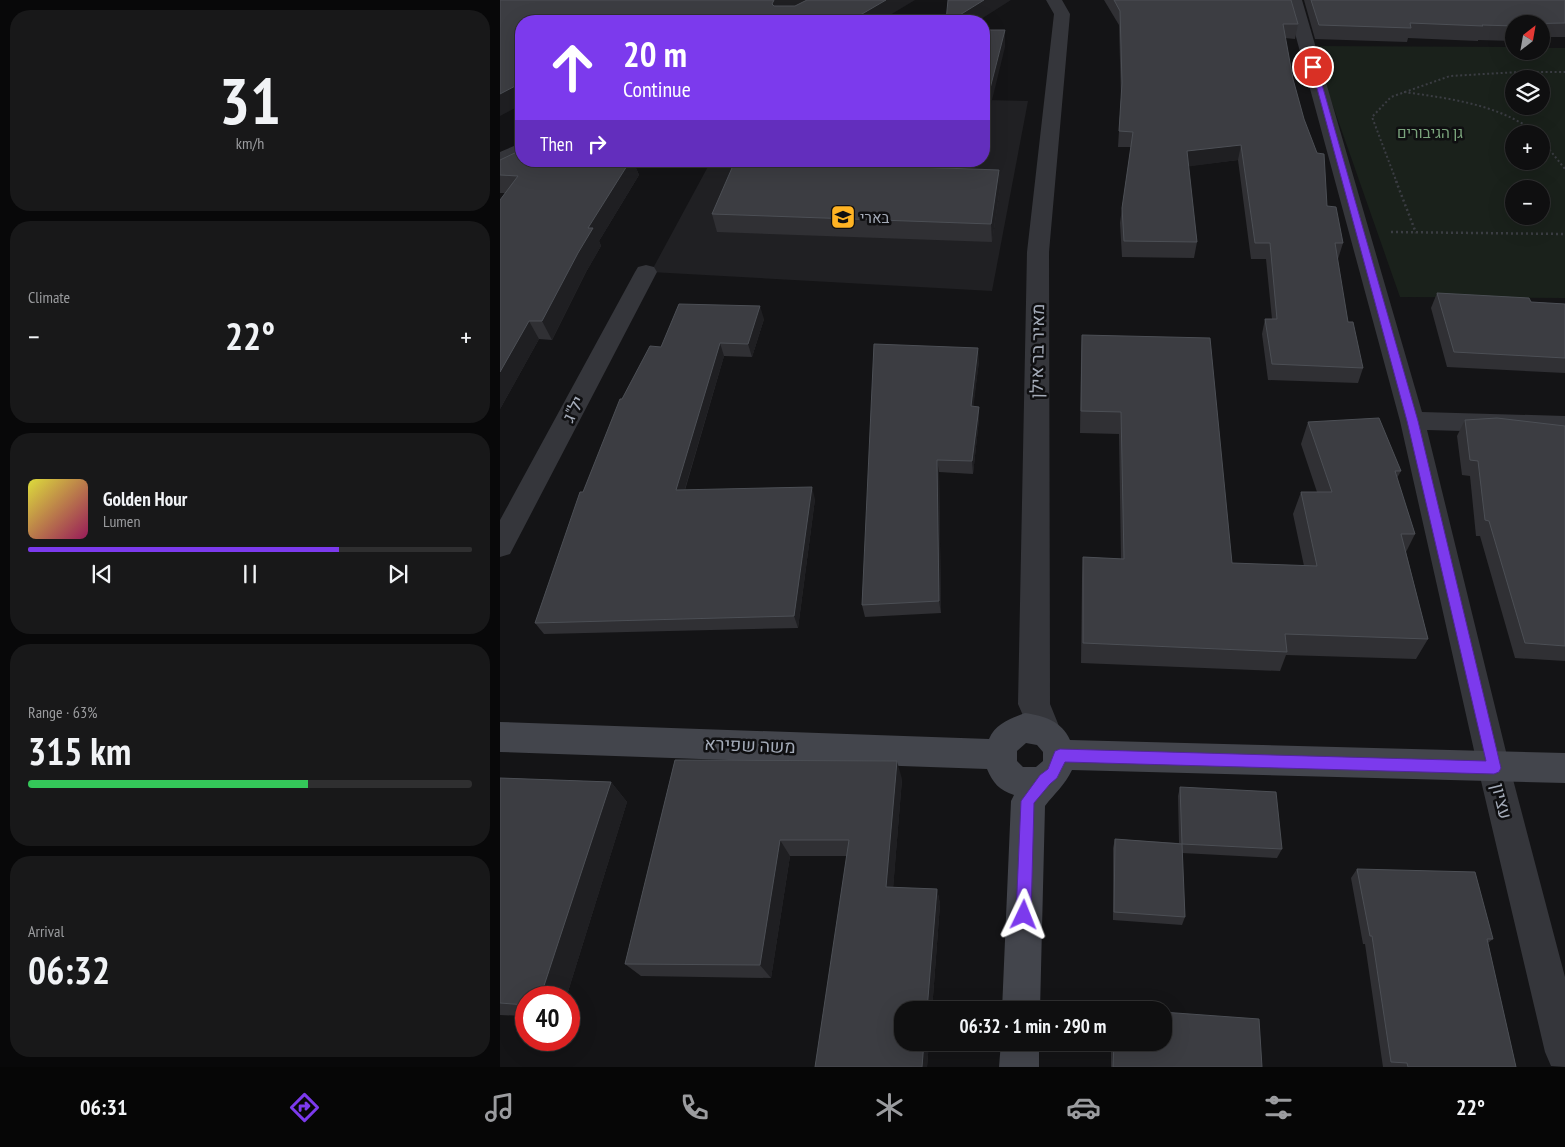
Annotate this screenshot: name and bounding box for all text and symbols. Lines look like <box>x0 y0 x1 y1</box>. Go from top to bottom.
north arrow <box>1505 15 1550 60</box>
map controls <box>1505 15 1550 225</box>
text: 20 m <box>623 31 687 77</box>
icon: ahead <box>540 35 605 100</box>
pin <box>1292 46 1334 88</box>
icon: arrive <box>1299 53 1327 81</box>
text: 31 <box>219 58 281 142</box>
button: layers <box>1505 70 1550 115</box>
text: Continue <box>623 75 691 103</box>
park label: גן הגיבורים <box>1397 123 1463 142</box>
button: + <box>1505 125 1550 170</box>
icon: right <box>583 130 611 158</box>
text: Then <box>540 132 573 156</box>
text: km/h <box>236 133 264 153</box>
button: − <box>1505 180 1550 225</box>
school or university icon: בארי <box>830 204 856 230</box>
place label: בארי <box>860 208 890 227</box>
text: Climate <box>28 287 70 307</box>
street label: מאיר בר אילן <box>1025 304 1049 398</box>
text: 22° <box>225 311 275 360</box>
text: − <box>28 318 40 355</box>
text: + <box>460 318 472 355</box>
street label: יל"ג <box>557 392 589 426</box>
text: Golden Hour <box>103 487 187 511</box>
text: Lumen <box>103 511 140 531</box>
icon: previous <box>88 560 116 588</box>
icon: pause <box>236 560 264 588</box>
icon: next <box>384 560 412 588</box>
text: Range · 63% <box>28 702 97 722</box>
text: 315 km <box>28 726 131 775</box>
street label: משה שפירא <box>704 732 796 758</box>
street label: עציון <box>1486 781 1518 821</box>
position arrow <box>997 888 1049 940</box>
text: Arrival <box>28 921 64 941</box>
text: 06:32 <box>28 945 110 994</box>
speed limit sign: 40 <box>515 986 580 1051</box>
text: 06:32 · 1 min · 290 m <box>960 1014 1106 1038</box>
icon: directions <box>287 1090 322 1125</box>
icon: music <box>482 1090 517 1125</box>
icon: phone <box>677 1090 712 1125</box>
icon: climate <box>872 1090 907 1125</box>
icon: car <box>1066 1090 1101 1125</box>
icon: filters <box>1261 1090 1296 1125</box>
text: 06:31 <box>80 1093 127 1121</box>
text: 22° <box>1456 1093 1485 1121</box>

